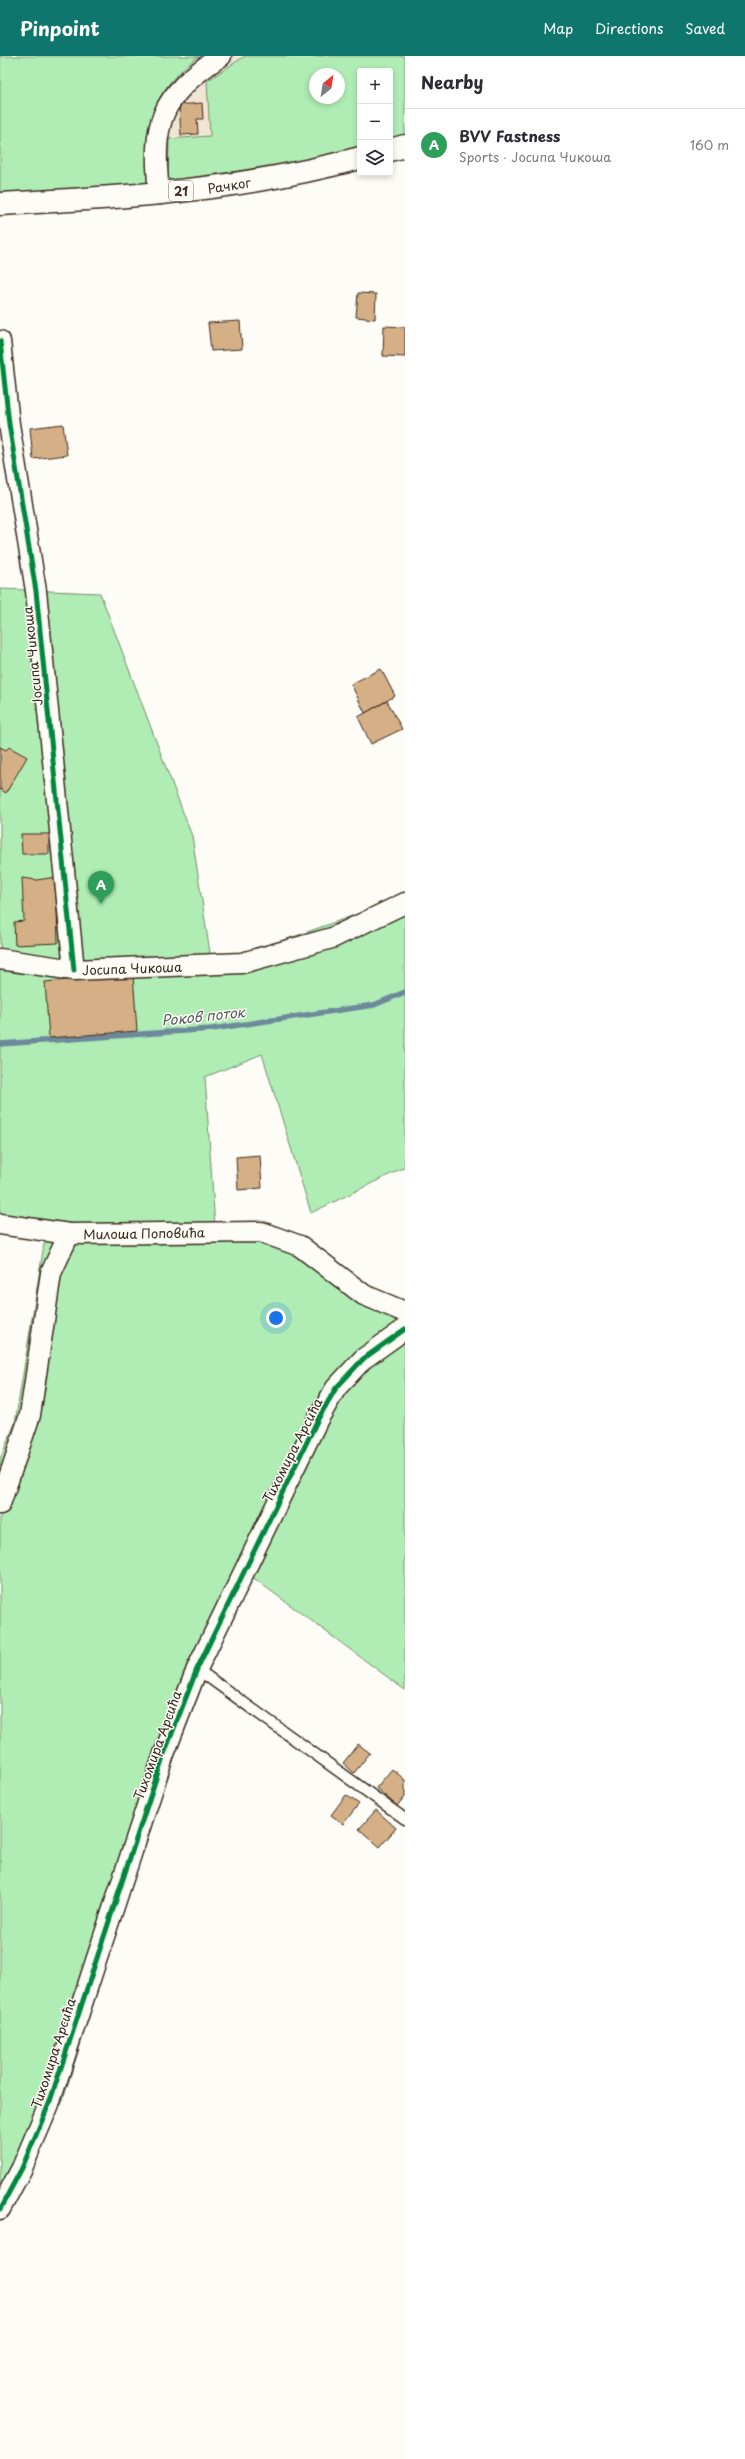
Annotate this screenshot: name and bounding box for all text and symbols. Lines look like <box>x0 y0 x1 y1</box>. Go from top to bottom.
text: Pinpoint <box>20 14 100 42</box>
text: Map <box>543 18 573 39</box>
text: Directions <box>595 18 663 39</box>
text: Saved <box>685 18 725 39</box>
north arrow <box>309 68 345 104</box>
map controls <box>357 68 393 176</box>
button: + <box>357 68 393 104</box>
text: Nearby <box>421 69 483 95</box>
button: − <box>357 104 393 140</box>
text: BVV Fastness <box>459 124 560 147</box>
text: A <box>429 135 439 154</box>
text: 160 m <box>690 135 729 154</box>
button: layers <box>357 140 393 176</box>
text: Sports · Јосипа Чикоша <box>459 147 611 166</box>
street label: Рачког <box>206 172 252 198</box>
road number: 21 <box>169 181 193 201</box>
street label: Јосипа Чикоша <box>17 605 47 707</box>
pin: A <box>88 871 114 904</box>
street label: Јосипа Чикоша <box>82 957 182 979</box>
water label: Роков поток <box>160 1001 248 1031</box>
street label: Милоша Поповића <box>83 1222 206 1244</box>
your location <box>266 1308 286 1328</box>
street label: Тихомира Арсића <box>257 1394 327 1506</box>
street label: Тихомира Арсића <box>128 1687 186 1802</box>
street label: Тихомира Арсића <box>26 1995 80 2111</box>

